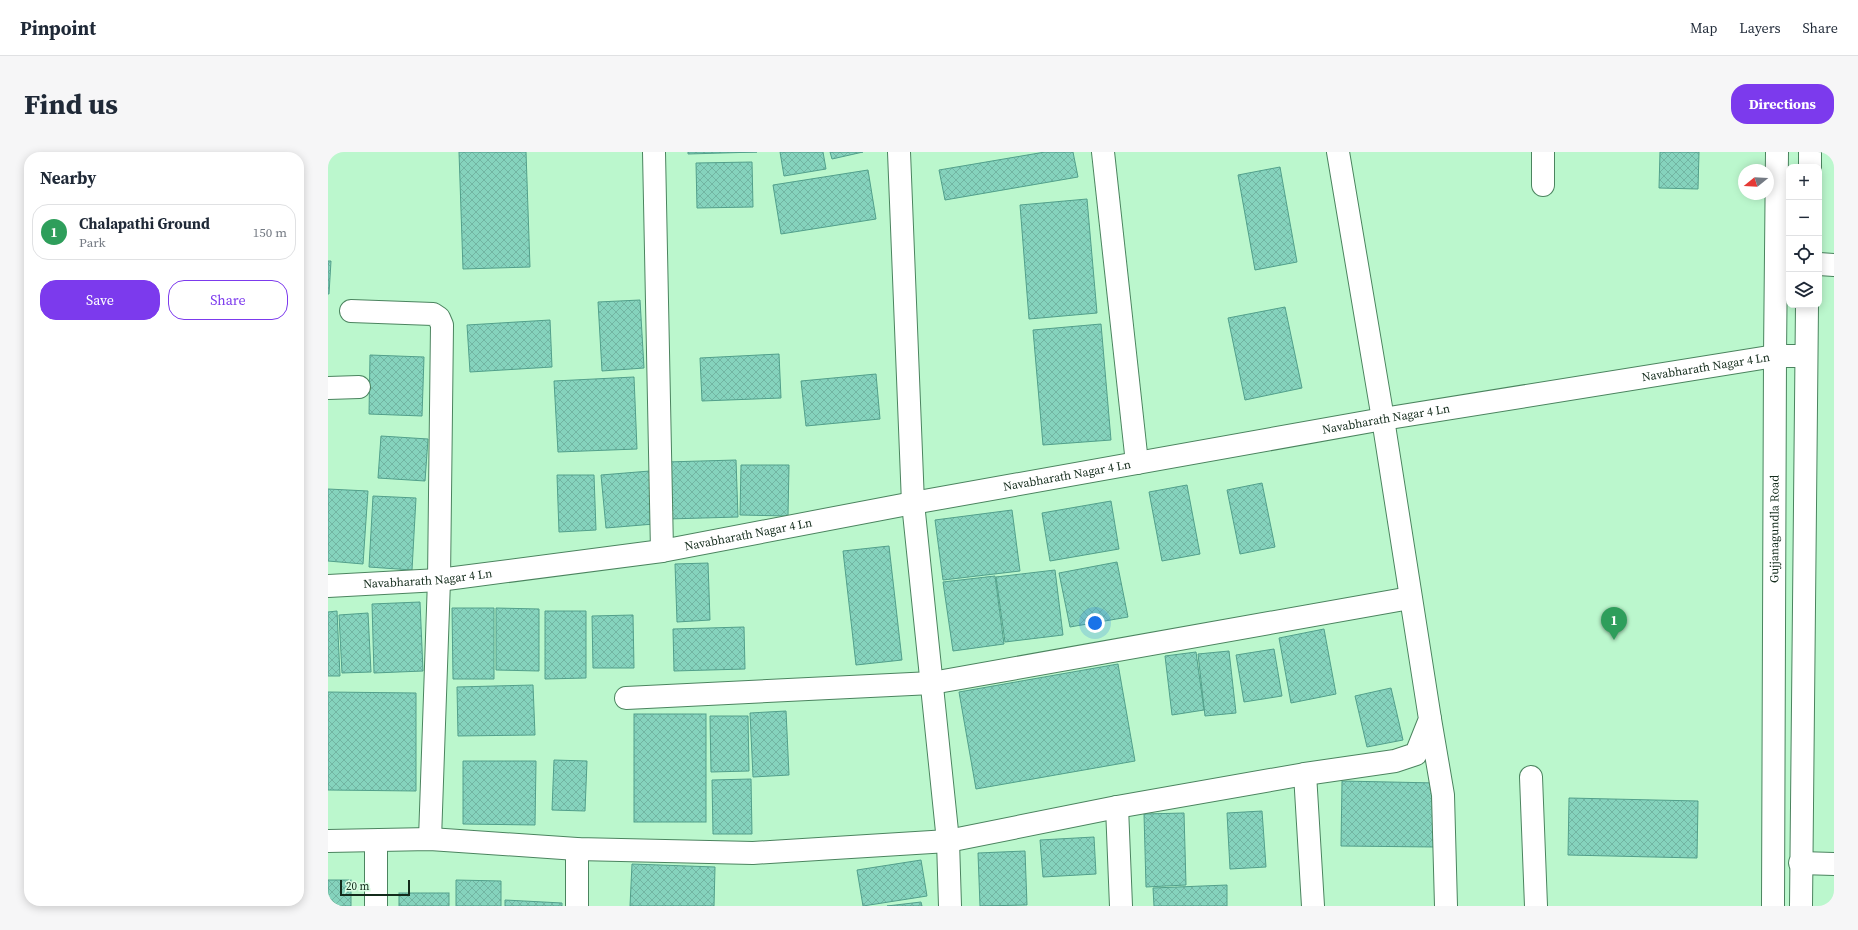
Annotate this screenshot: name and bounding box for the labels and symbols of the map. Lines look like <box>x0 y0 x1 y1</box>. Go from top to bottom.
north arrow <box>1738 164 1774 200</box>
street label: Navabharath Nagar 4 Ln <box>1641 349 1771 385</box>
street label: Navabharath Nagar 4 Ln <box>1321 400 1451 438</box>
street label: Navabharath Nagar 4 Ln <box>1002 456 1132 495</box>
street label: Gujjanagundla Road <box>1766 475 1783 583</box>
street label: Navabharath Nagar 4 Ln <box>683 514 813 554</box>
street label: Navabharath Nagar 4 Ln <box>363 565 493 592</box>
pin: 1 <box>1601 607 1627 640</box>
your location <box>1085 613 1105 633</box>
scale bar <box>340 878 410 897</box>

